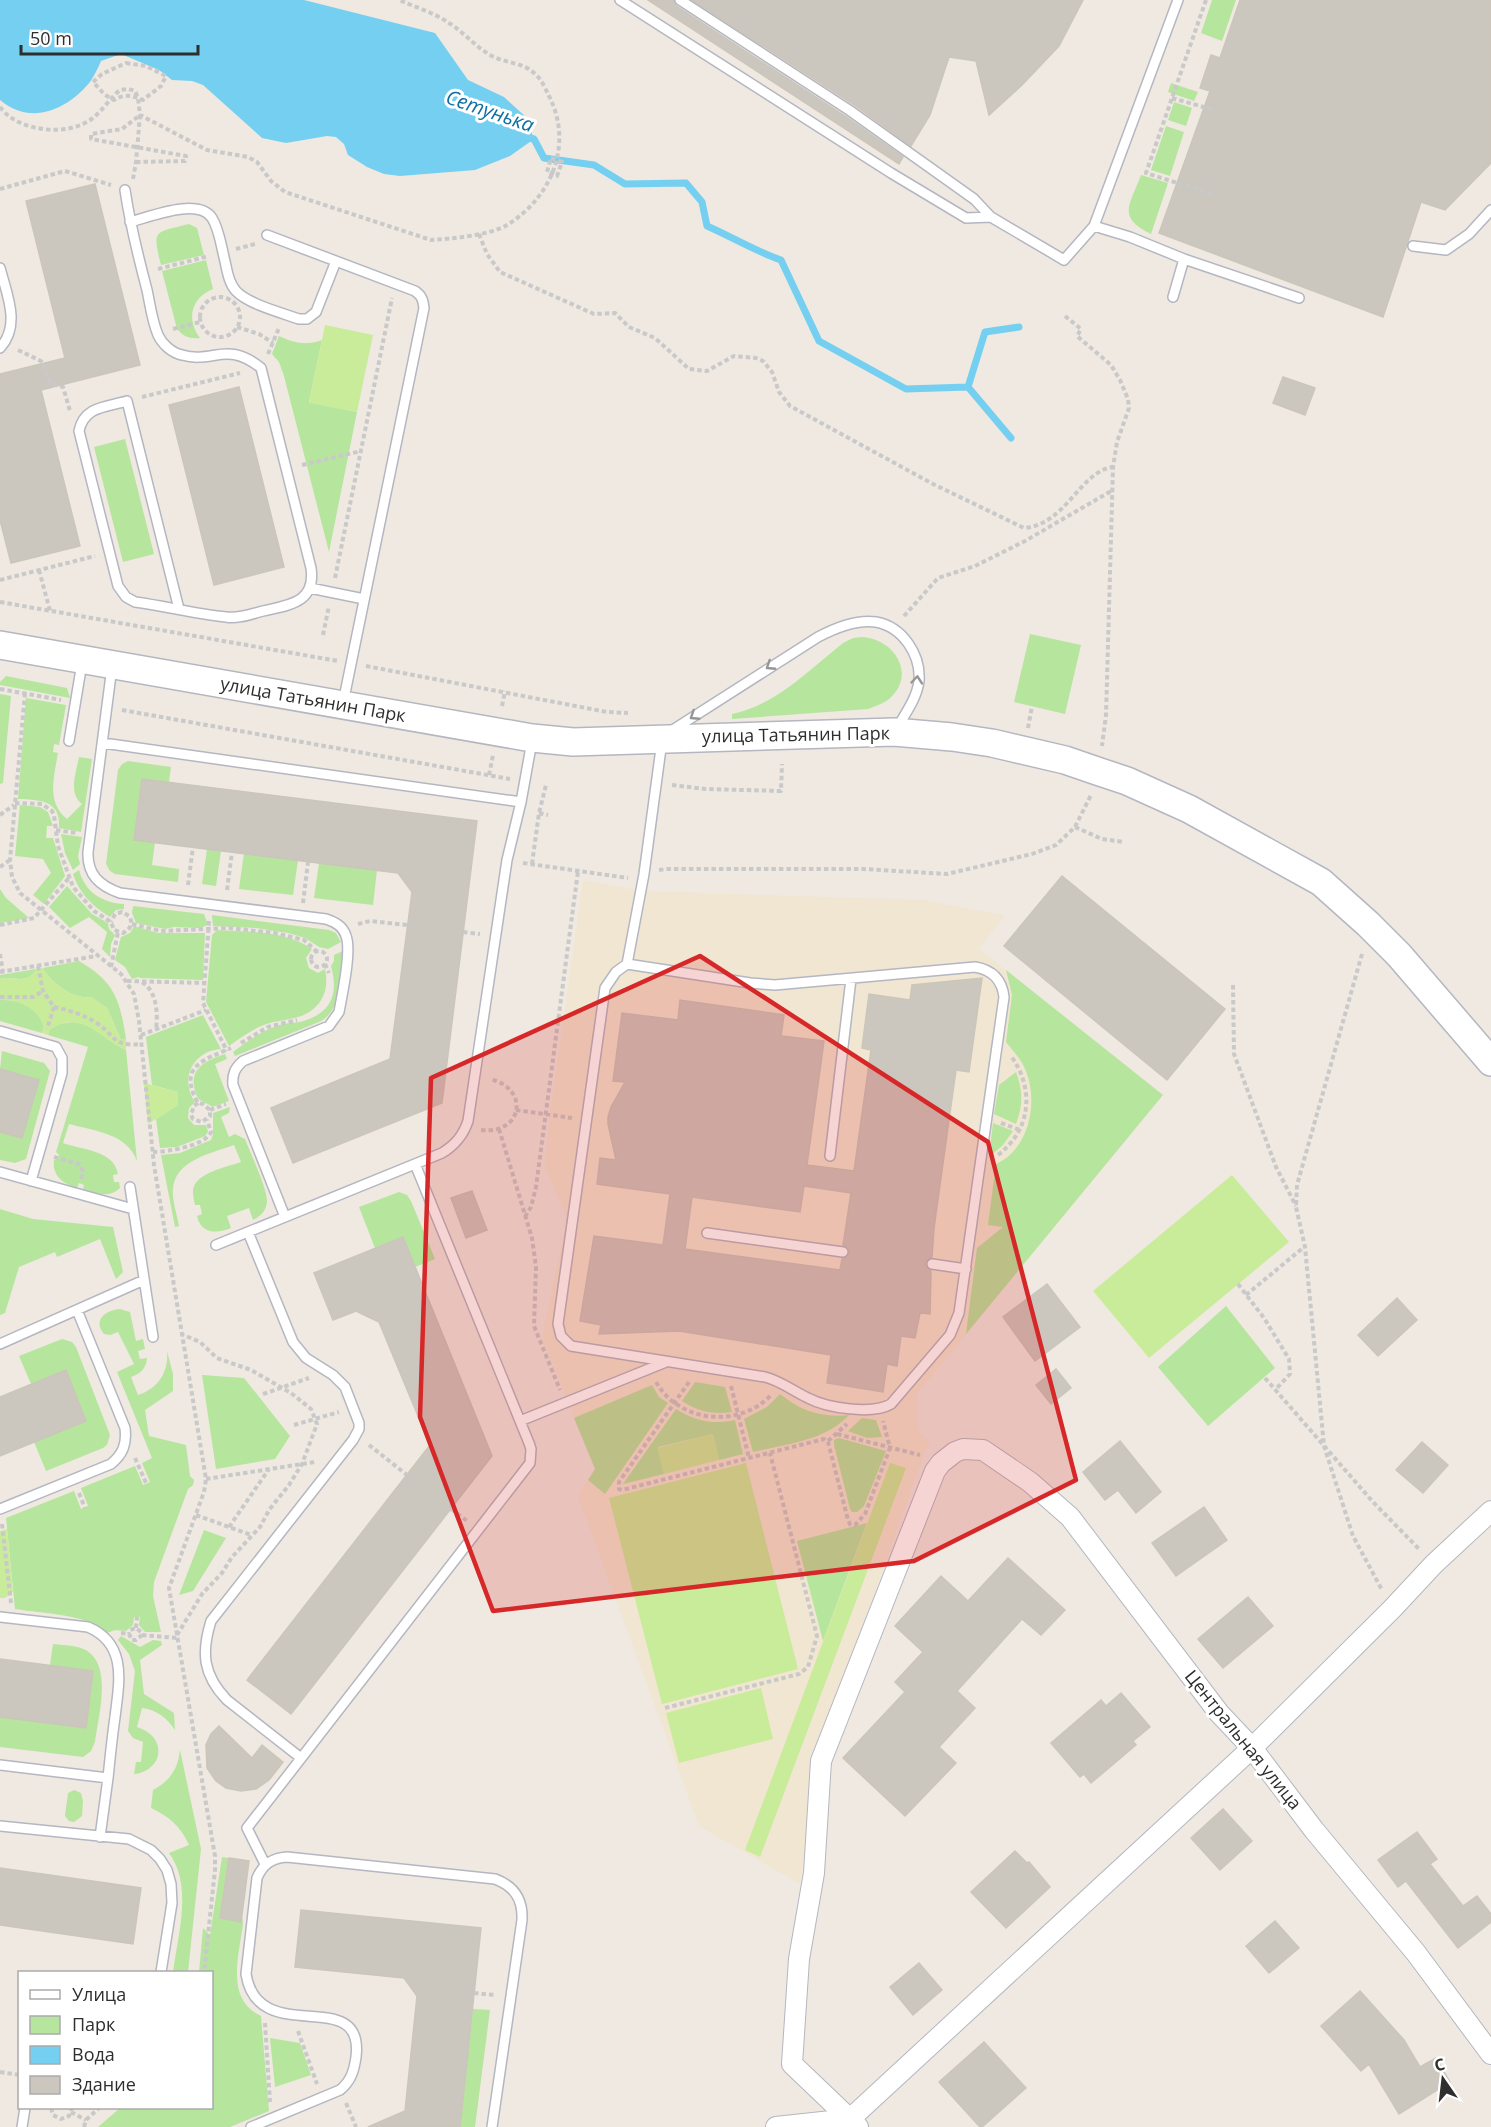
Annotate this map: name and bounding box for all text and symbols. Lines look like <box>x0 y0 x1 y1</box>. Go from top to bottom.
scale bar <box>21 18 198 56</box>
text: 50 m <box>30 26 72 50</box>
water label: Сетунька <box>442 83 538 138</box>
one-way arrow <box>766 659 777 670</box>
street label: улица Татьянин Парк <box>219 671 409 727</box>
one-way arrow <box>910 675 923 684</box>
one-way arrow <box>689 708 700 719</box>
street label: улица Татьянин Парк <box>702 720 891 748</box>
street label: Центральная улица <box>1180 1664 1308 1814</box>
legend <box>18 1971 213 2109</box>
text: Улица <box>72 1982 126 2006</box>
text: Парк <box>72 2012 116 2036</box>
text: Вода <box>72 2042 115 2066</box>
north arrow <box>1413 2049 1473 2109</box>
text: С <box>1432 2053 1447 2076</box>
text: Здание <box>72 2072 136 2096</box>

